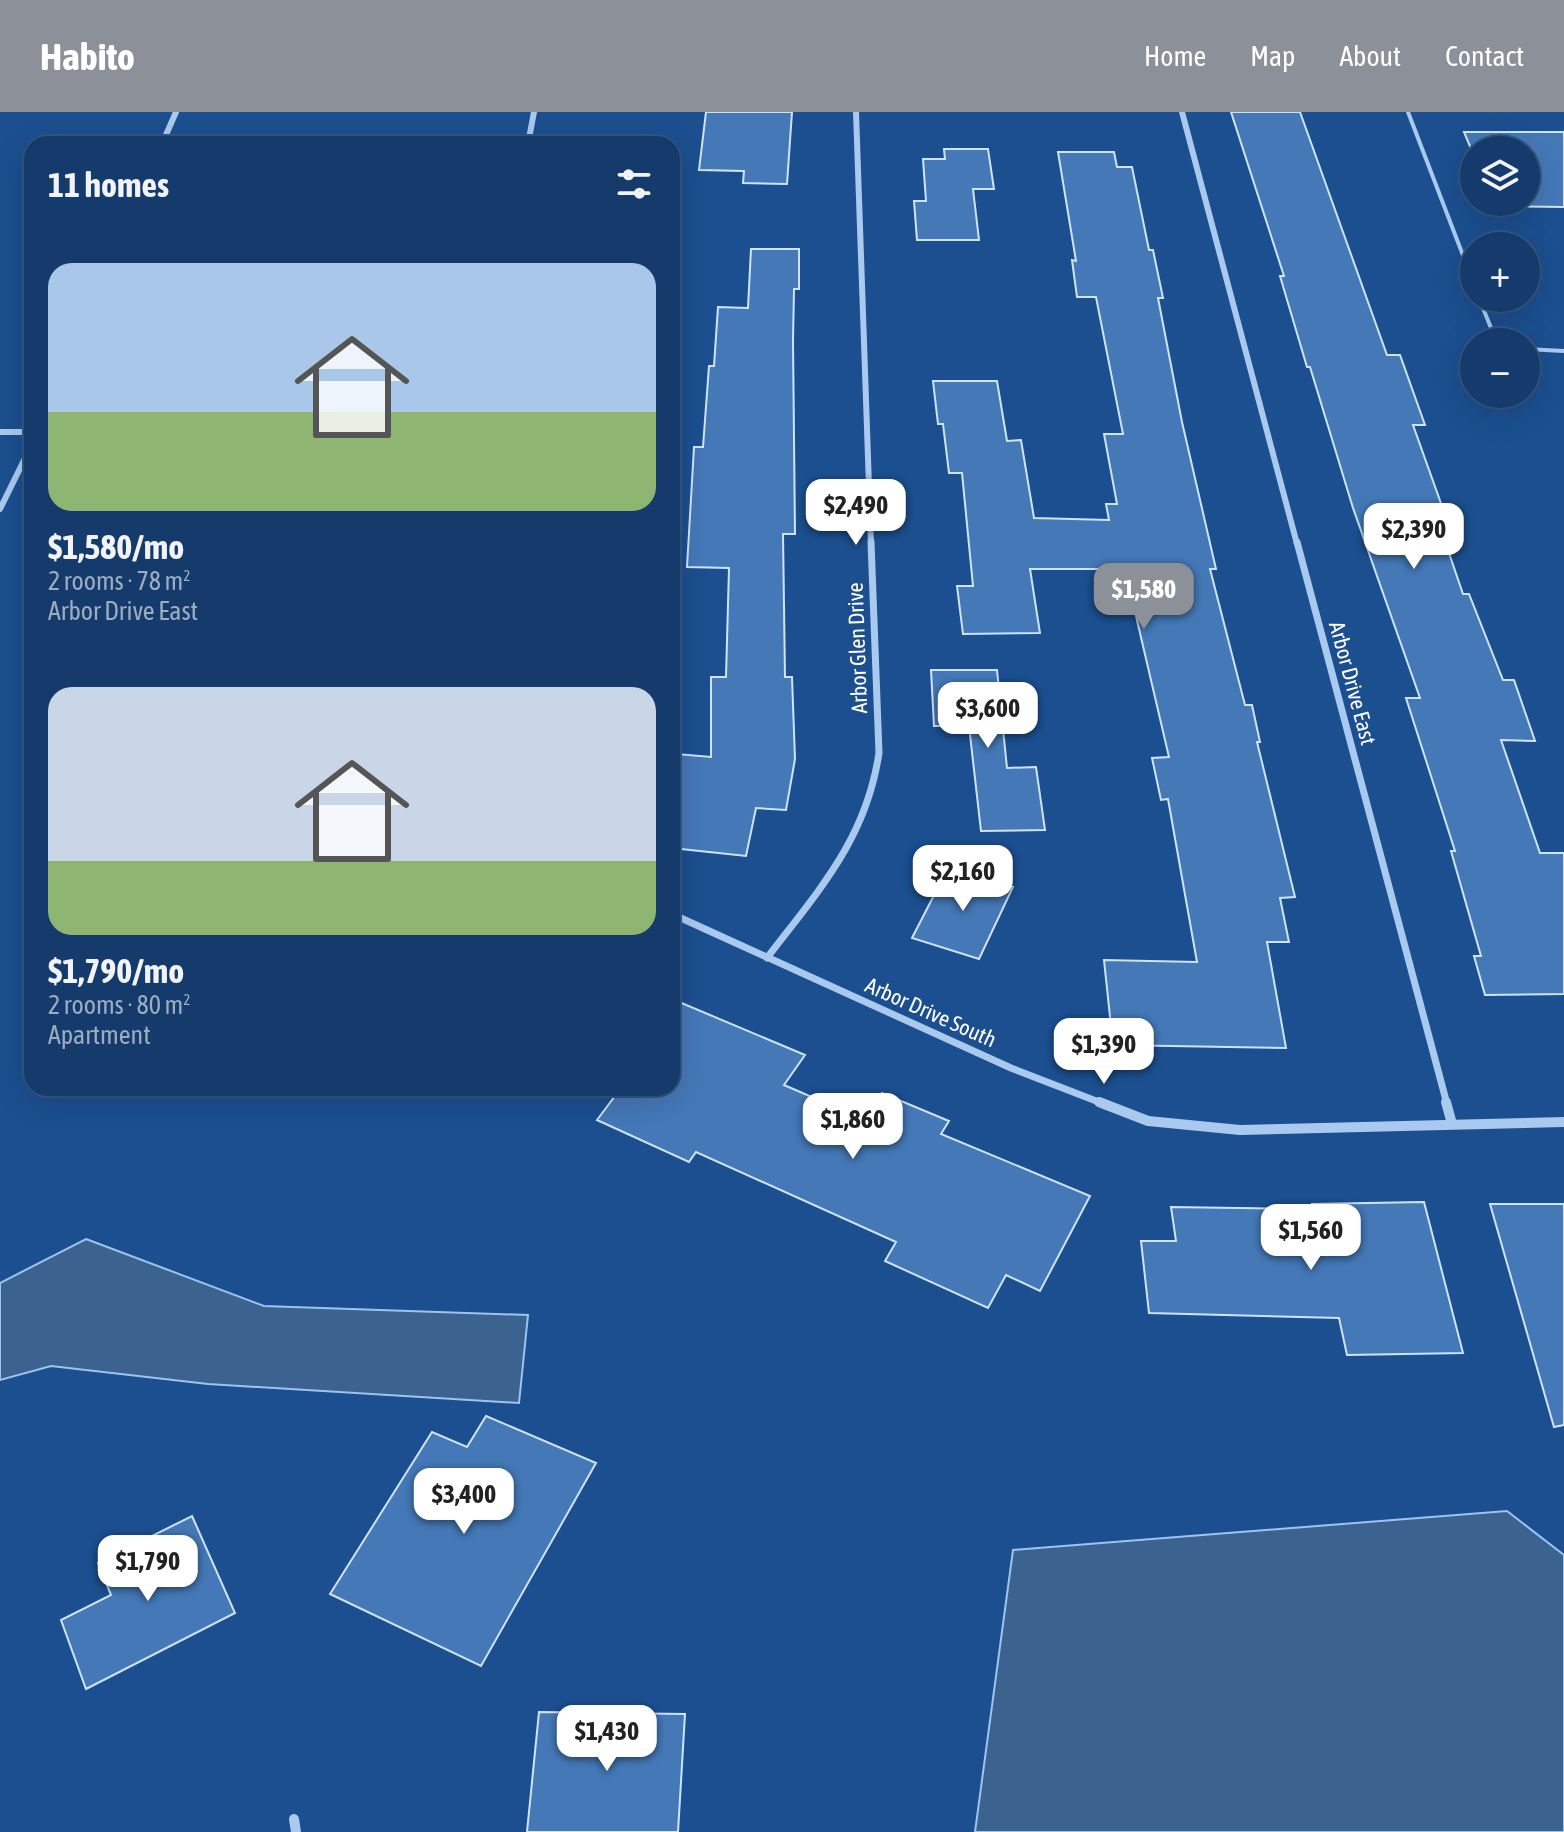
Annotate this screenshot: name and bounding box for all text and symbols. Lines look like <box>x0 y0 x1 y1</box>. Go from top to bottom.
text: Habito <box>40 35 135 78</box>
text: Home <box>1144 40 1206 72</box>
text: Map <box>1250 40 1295 72</box>
text: About <box>1339 40 1401 72</box>
text: Contact <box>1445 40 1524 72</box>
map controls <box>1460 136 1540 408</box>
button: layers <box>1460 136 1540 216</box>
icon: filters <box>612 162 656 206</box>
text: 11 homes <box>48 165 169 204</box>
button: + <box>1460 232 1540 312</box>
icon: home <box>280 315 424 459</box>
button: − <box>1460 328 1540 408</box>
pin: $2,490 <box>791 479 921 547</box>
text: $2,490 <box>824 490 888 520</box>
pin: $2,390 <box>1349 503 1479 571</box>
text: $2,390 <box>1382 514 1446 544</box>
text: $1,580/mo <box>48 527 184 566</box>
pin: $1,580 <box>1079 563 1209 631</box>
text: 2 rooms · 78 m² <box>48 566 190 596</box>
text: $1,580 <box>1112 574 1176 604</box>
street label: Arbor Glen Drive <box>842 582 872 714</box>
text: Arbor Drive East <box>48 596 198 626</box>
street label: Arbor Drive East <box>1324 618 1382 748</box>
pin: $3,600 <box>923 682 1053 750</box>
text: $3,600 <box>956 693 1020 723</box>
icon: home <box>280 739 424 883</box>
pin: $2,160 <box>898 845 1028 913</box>
text: $2,160 <box>931 856 995 886</box>
text: $1,790/mo <box>48 951 184 990</box>
street label: Arbor Drive South <box>862 972 1000 1052</box>
text: 2 rooms · 80 m² <box>48 990 190 1020</box>
pin: $1,390 <box>1039 1018 1169 1086</box>
text: Apartment <box>48 1020 151 1050</box>
text: $1,390 <box>1072 1029 1136 1059</box>
pin: $1,860 <box>788 1093 918 1161</box>
text: $1,860 <box>821 1104 885 1134</box>
pin: $1,560 <box>1246 1204 1376 1272</box>
text: $1,560 <box>1279 1215 1343 1245</box>
pin: $3,400 <box>399 1468 529 1536</box>
text: $3,400 <box>432 1479 496 1509</box>
pin: $1,790 <box>83 1535 213 1603</box>
text: $1,790 <box>116 1546 180 1576</box>
pin: $1,430 <box>542 1705 672 1773</box>
text: $1,430 <box>575 1716 639 1746</box>

